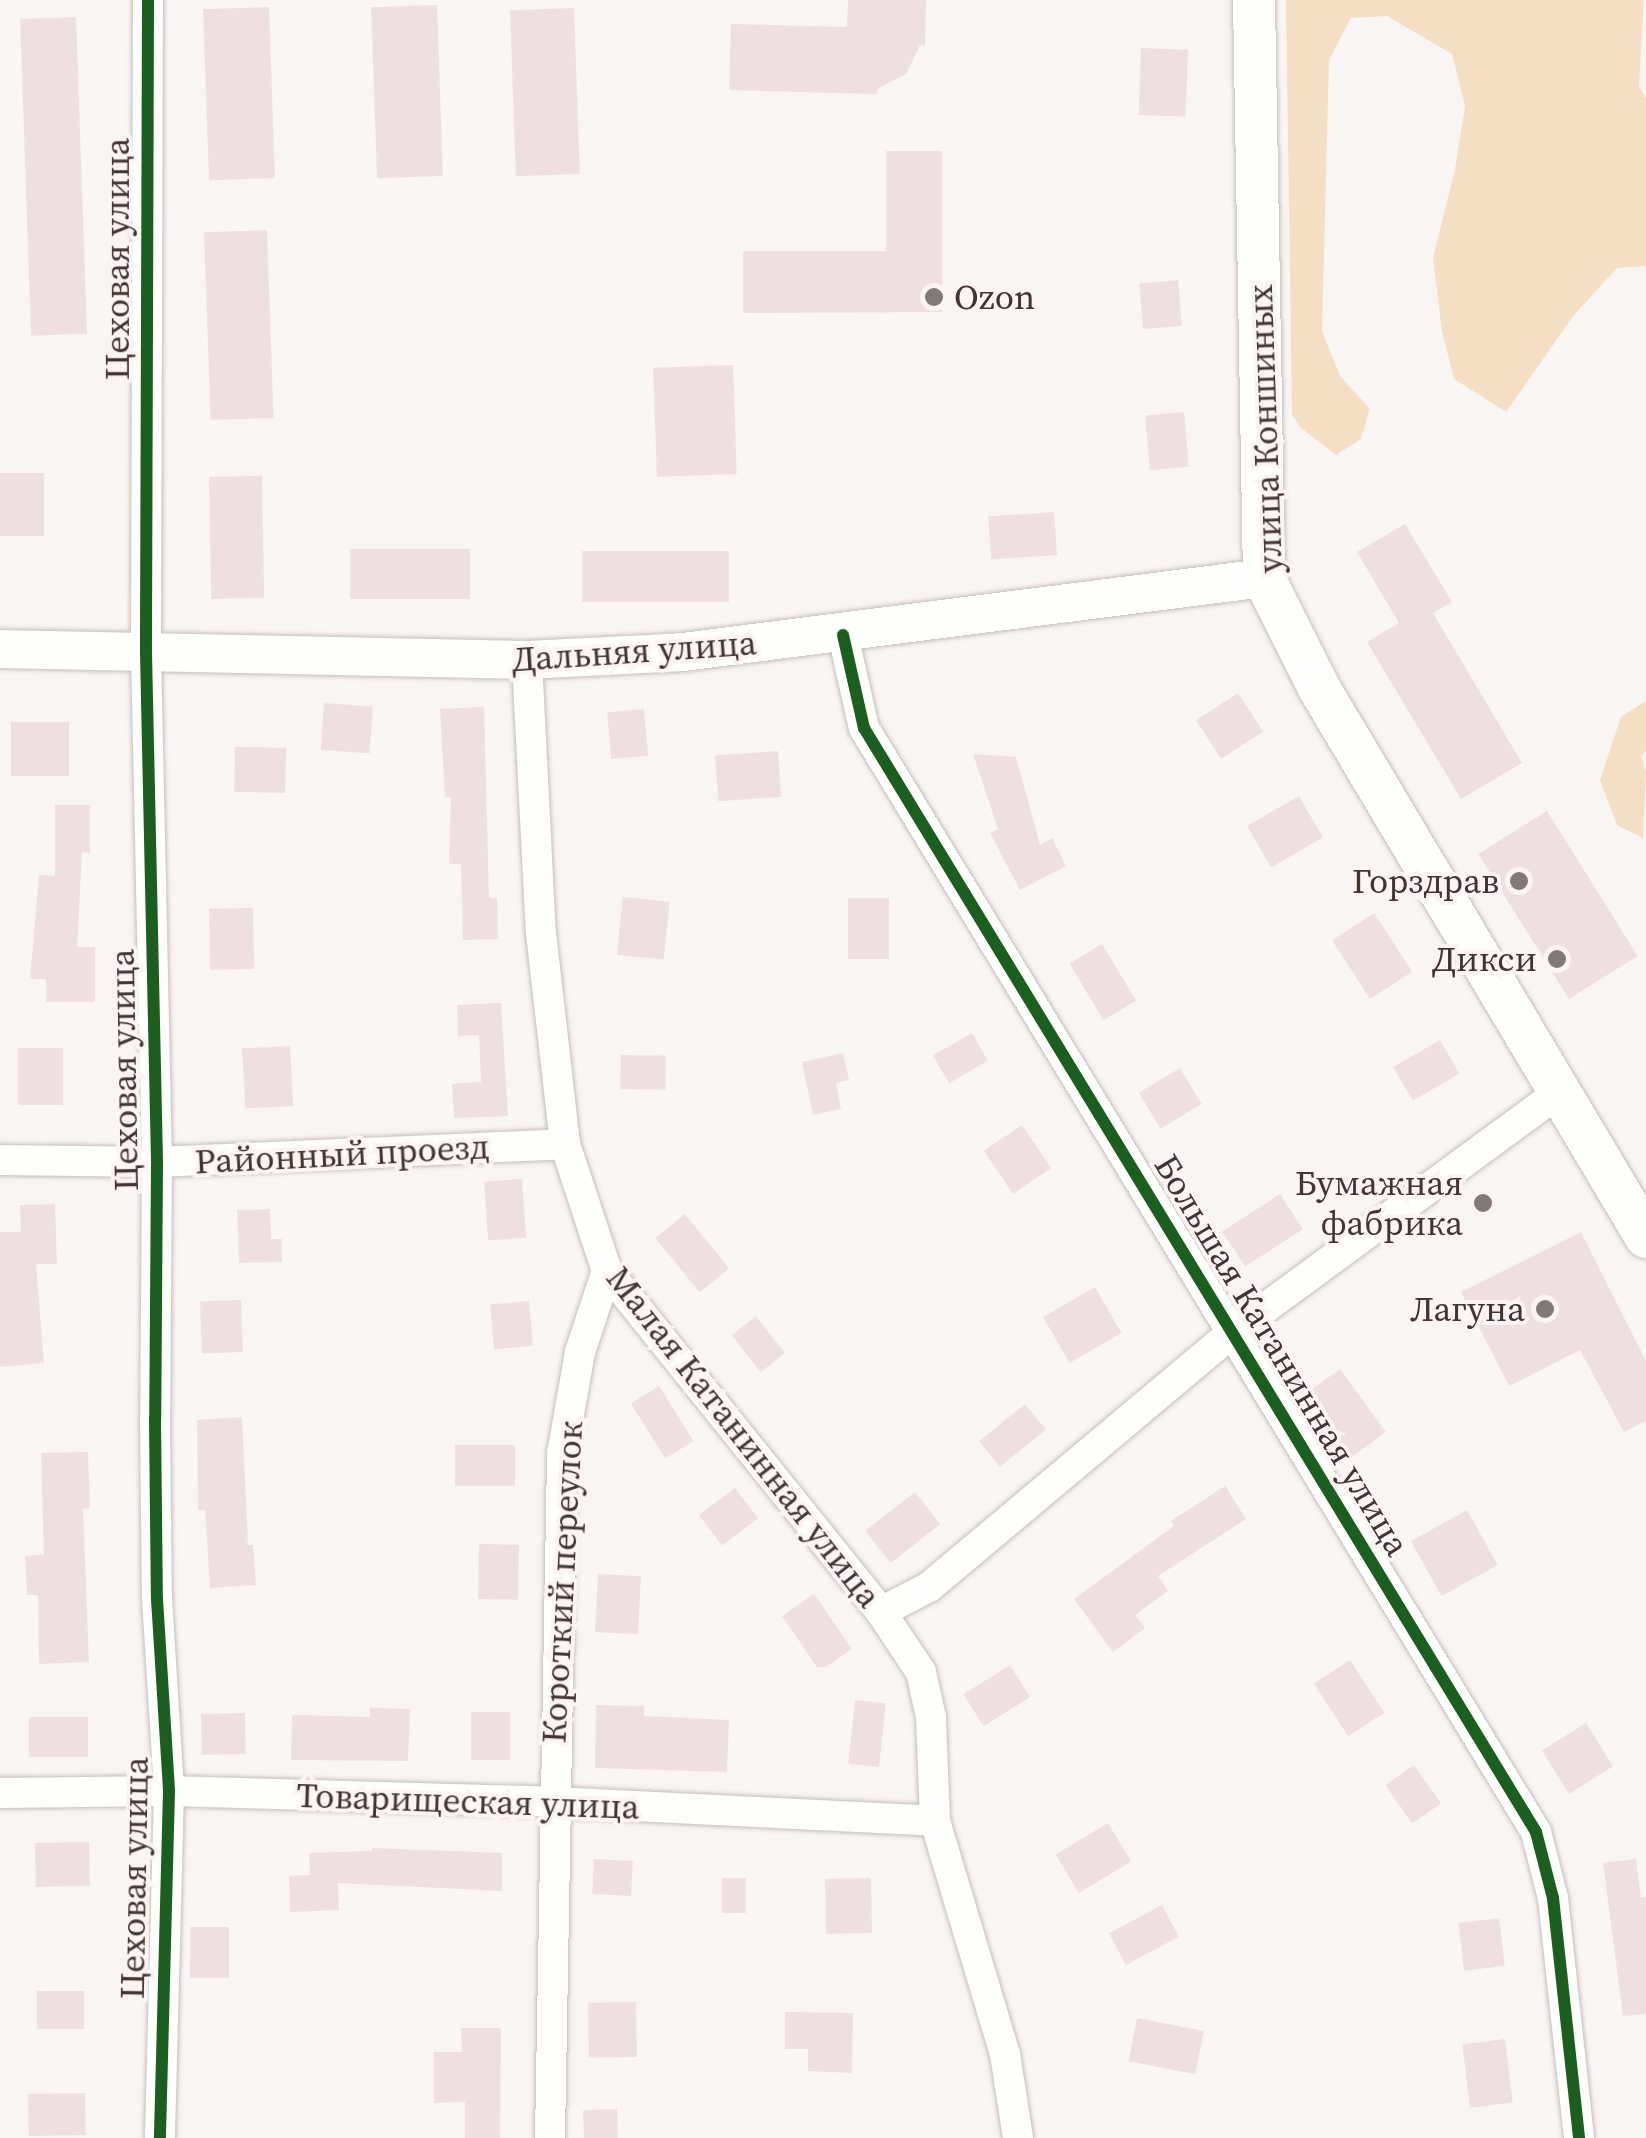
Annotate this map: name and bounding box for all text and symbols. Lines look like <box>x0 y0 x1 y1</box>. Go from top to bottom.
street label: Цеховая улица <box>96 138 138 380</box>
place label: Ozon <box>954 276 1035 318</box>
street label: улица Коншиных <box>1239 284 1291 574</box>
marker: Ozon <box>923 286 945 308</box>
street label: Дальняя улица <box>510 621 758 681</box>
place label: Горздрав <box>1352 860 1499 902</box>
marker: Горздрав <box>1508 870 1530 892</box>
place label: Дикси <box>1432 938 1537 980</box>
street label: Цеховая улица <box>101 948 147 1192</box>
marker: Дикси <box>1546 948 1568 970</box>
street label: Районный проезд <box>194 1125 490 1183</box>
street label: Большая Катанинная улица <box>1145 1147 1419 1563</box>
place label: Бумажная фабрика <box>1295 1162 1463 1244</box>
marker: Бумажная фабрика <box>1472 1192 1494 1214</box>
street label: Малая Катанинная улица <box>598 1258 890 1616</box>
place label: Лагуна <box>1410 1288 1525 1330</box>
marker: Лагуна <box>1534 1298 1556 1320</box>
street label: Короткий переулок <box>533 1420 591 1744</box>
street label: Цеховая улица <box>111 1756 157 2000</box>
street label: Товарищеская улица <box>296 1774 640 1828</box>

